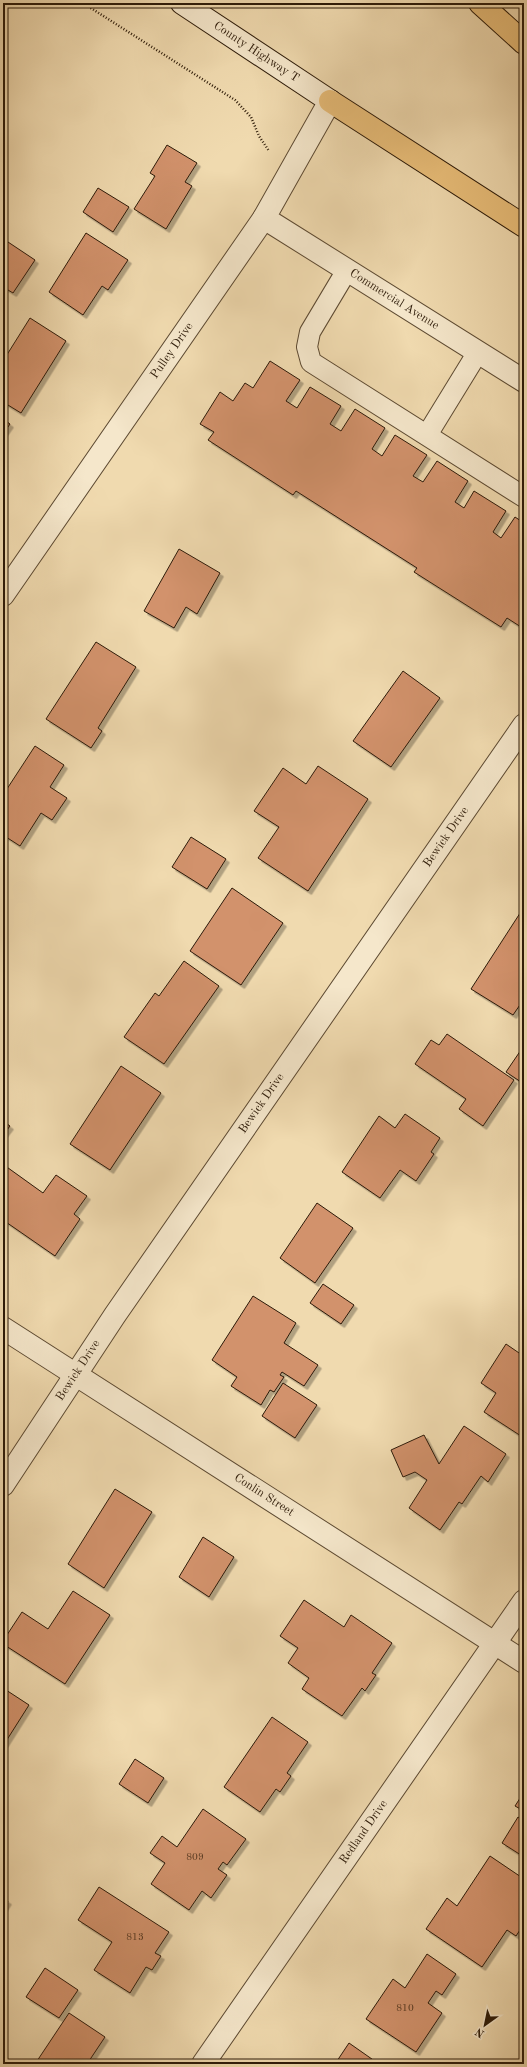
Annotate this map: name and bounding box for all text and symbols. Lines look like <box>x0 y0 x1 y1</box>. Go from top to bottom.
street label: County Highway T <box>211 20 301 85</box>
street label: Commercial Avenue <box>347 267 441 332</box>
street label: Pulley Drive <box>149 320 196 381</box>
street label: Bewick Drive <box>421 805 471 869</box>
street label: Bewick Drive <box>237 1071 287 1136</box>
street label: Bewick Drive <box>54 1338 103 1403</box>
street label: Conlin Street <box>232 1472 296 1519</box>
street label: Redland Drive <box>337 1798 390 1866</box>
house number: 809 <box>186 1852 204 1862</box>
house number: 813 <box>126 1932 144 1942</box>
house number: 810 <box>396 2003 414 2013</box>
north arrow <box>465 2005 505 2045</box>
text: N <box>473 2025 487 2039</box>

